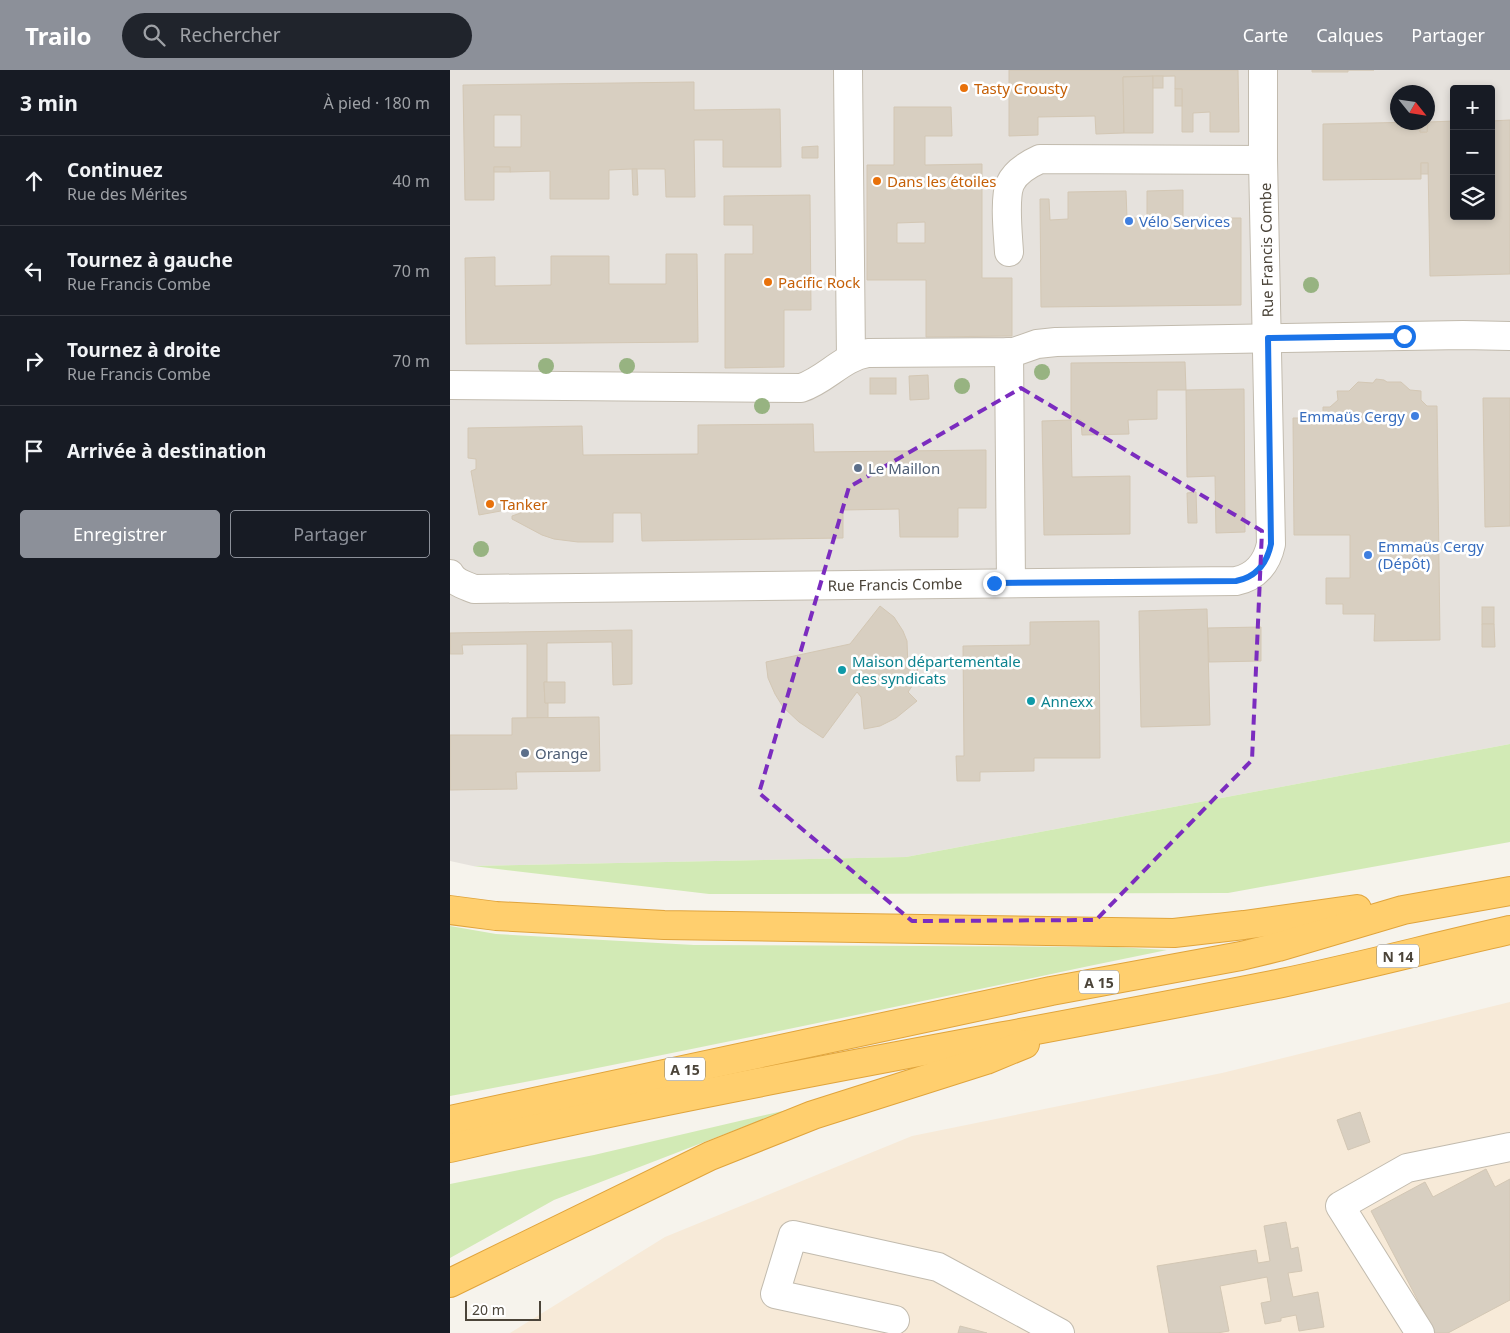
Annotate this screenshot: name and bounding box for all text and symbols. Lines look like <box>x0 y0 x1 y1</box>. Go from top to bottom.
search box <box>122 13 472 58</box>
text: Trailo <box>25 19 92 52</box>
icon: search <box>140 21 168 49</box>
text: Rechercher <box>180 22 281 48</box>
text: Carte <box>1243 23 1288 47</box>
text: Calques <box>1316 23 1383 47</box>
text: Partager <box>1411 23 1485 47</box>
place label: Tasty Crousty <box>974 78 1068 98</box>
marker: Tasty Crousty <box>958 82 970 94</box>
north arrow <box>1390 85 1435 130</box>
map controls <box>1450 85 1495 220</box>
button: + <box>1450 85 1495 130</box>
text: 3 min <box>20 89 78 117</box>
text: À pied · 180 m <box>324 92 430 114</box>
button: − <box>1450 130 1495 175</box>
text: Continuez <box>67 157 163 183</box>
icon: ahead <box>20 167 48 195</box>
text: 40 m <box>393 170 430 192</box>
place label: Dans les étoiles <box>887 171 996 191</box>
marker: Dans les étoiles <box>871 175 883 187</box>
button: layers <box>1450 175 1495 220</box>
street label: Rue Francis Combe <box>1255 182 1277 318</box>
text: Rue des Mérites <box>67 183 187 205</box>
place label: Vélo Services <box>1139 211 1230 231</box>
marker: Vélo Services <box>1123 215 1135 227</box>
text: Tournez à gauche <box>67 247 233 273</box>
icon: left <box>20 257 48 285</box>
text: 70 m <box>393 260 430 282</box>
place label: Pacific Rock <box>778 272 860 292</box>
text: Rue Francis Combe <box>67 273 211 295</box>
marker: Pacific Rock <box>762 276 774 288</box>
route start <box>1393 325 1416 348</box>
text: Tournez à droite <box>67 337 221 363</box>
icon: right <box>20 347 48 375</box>
text: 70 m <box>393 350 430 372</box>
text: Rue Francis Combe <box>67 363 211 385</box>
place label: Emmaüs Cergy <box>1299 406 1405 426</box>
marker: Emmaüs Cergy <box>1409 410 1421 422</box>
icon: arrive <box>20 437 48 465</box>
text: Arrivée à destination <box>67 438 266 464</box>
place label: Le Maillon <box>868 458 940 478</box>
marker: Le Maillon <box>852 462 864 474</box>
place label: Tanker <box>500 494 548 514</box>
marker: Tanker <box>484 498 496 510</box>
button: Enregistrer <box>20 510 220 558</box>
button: Partager <box>230 510 430 558</box>
place label: Emmaüs Cergy (Dépôt) <box>1378 536 1484 573</box>
marker: Emmaüs Cergy (Dépôt) <box>1362 549 1374 561</box>
route end <box>983 572 1006 595</box>
street label: Rue Francis Combe <box>827 573 963 595</box>
place label: Maison départementale des syndicats <box>852 651 1021 688</box>
marker: Maison départementale des syndicats <box>836 664 848 676</box>
place label: Annexx <box>1041 691 1093 711</box>
marker: Annexx <box>1025 695 1037 707</box>
place label: Orange <box>535 743 588 763</box>
marker: Orange <box>519 747 531 759</box>
road number: N 14 <box>1377 944 1419 968</box>
road number: A 15 <box>1079 970 1119 994</box>
road number: A 15 <box>665 1058 705 1081</box>
scale bar <box>465 1298 541 1321</box>
text: 20 m <box>472 1300 505 1319</box>

